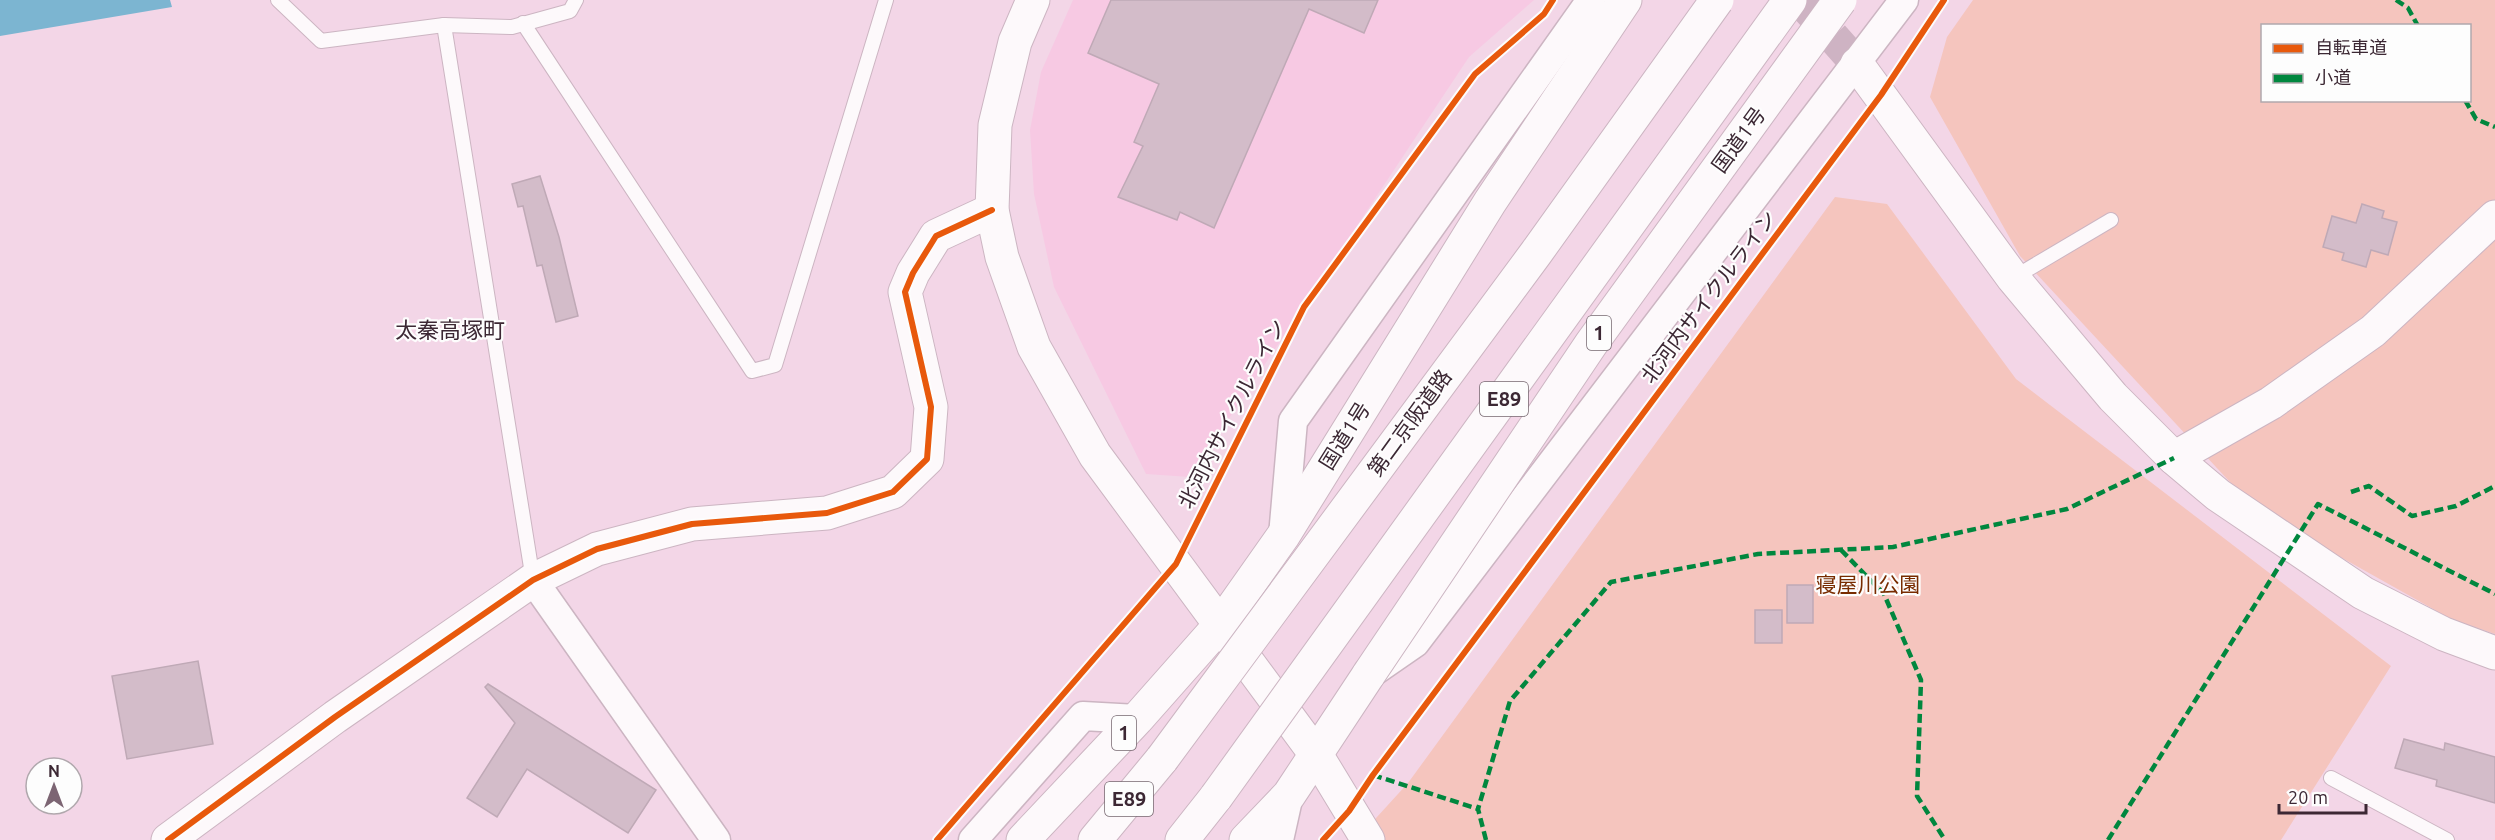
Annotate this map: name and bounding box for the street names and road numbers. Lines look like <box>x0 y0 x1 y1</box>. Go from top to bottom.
street label: 国道1号 <box>1706 102 1770 177</box>
street label: 北河内サイクルライン <box>1636 206 1781 387</box>
street label: 北河内サイクルライン <box>1173 315 1289 512</box>
road number: 1 <box>1587 316 1611 350</box>
street label: 第二京阪道路 <box>1362 364 1456 480</box>
road number: E89 <box>1480 382 1528 416</box>
street label: 国道1号 <box>1314 397 1374 474</box>
road number: 1 <box>1112 716 1136 750</box>
road number: E89 <box>1105 782 1153 816</box>

